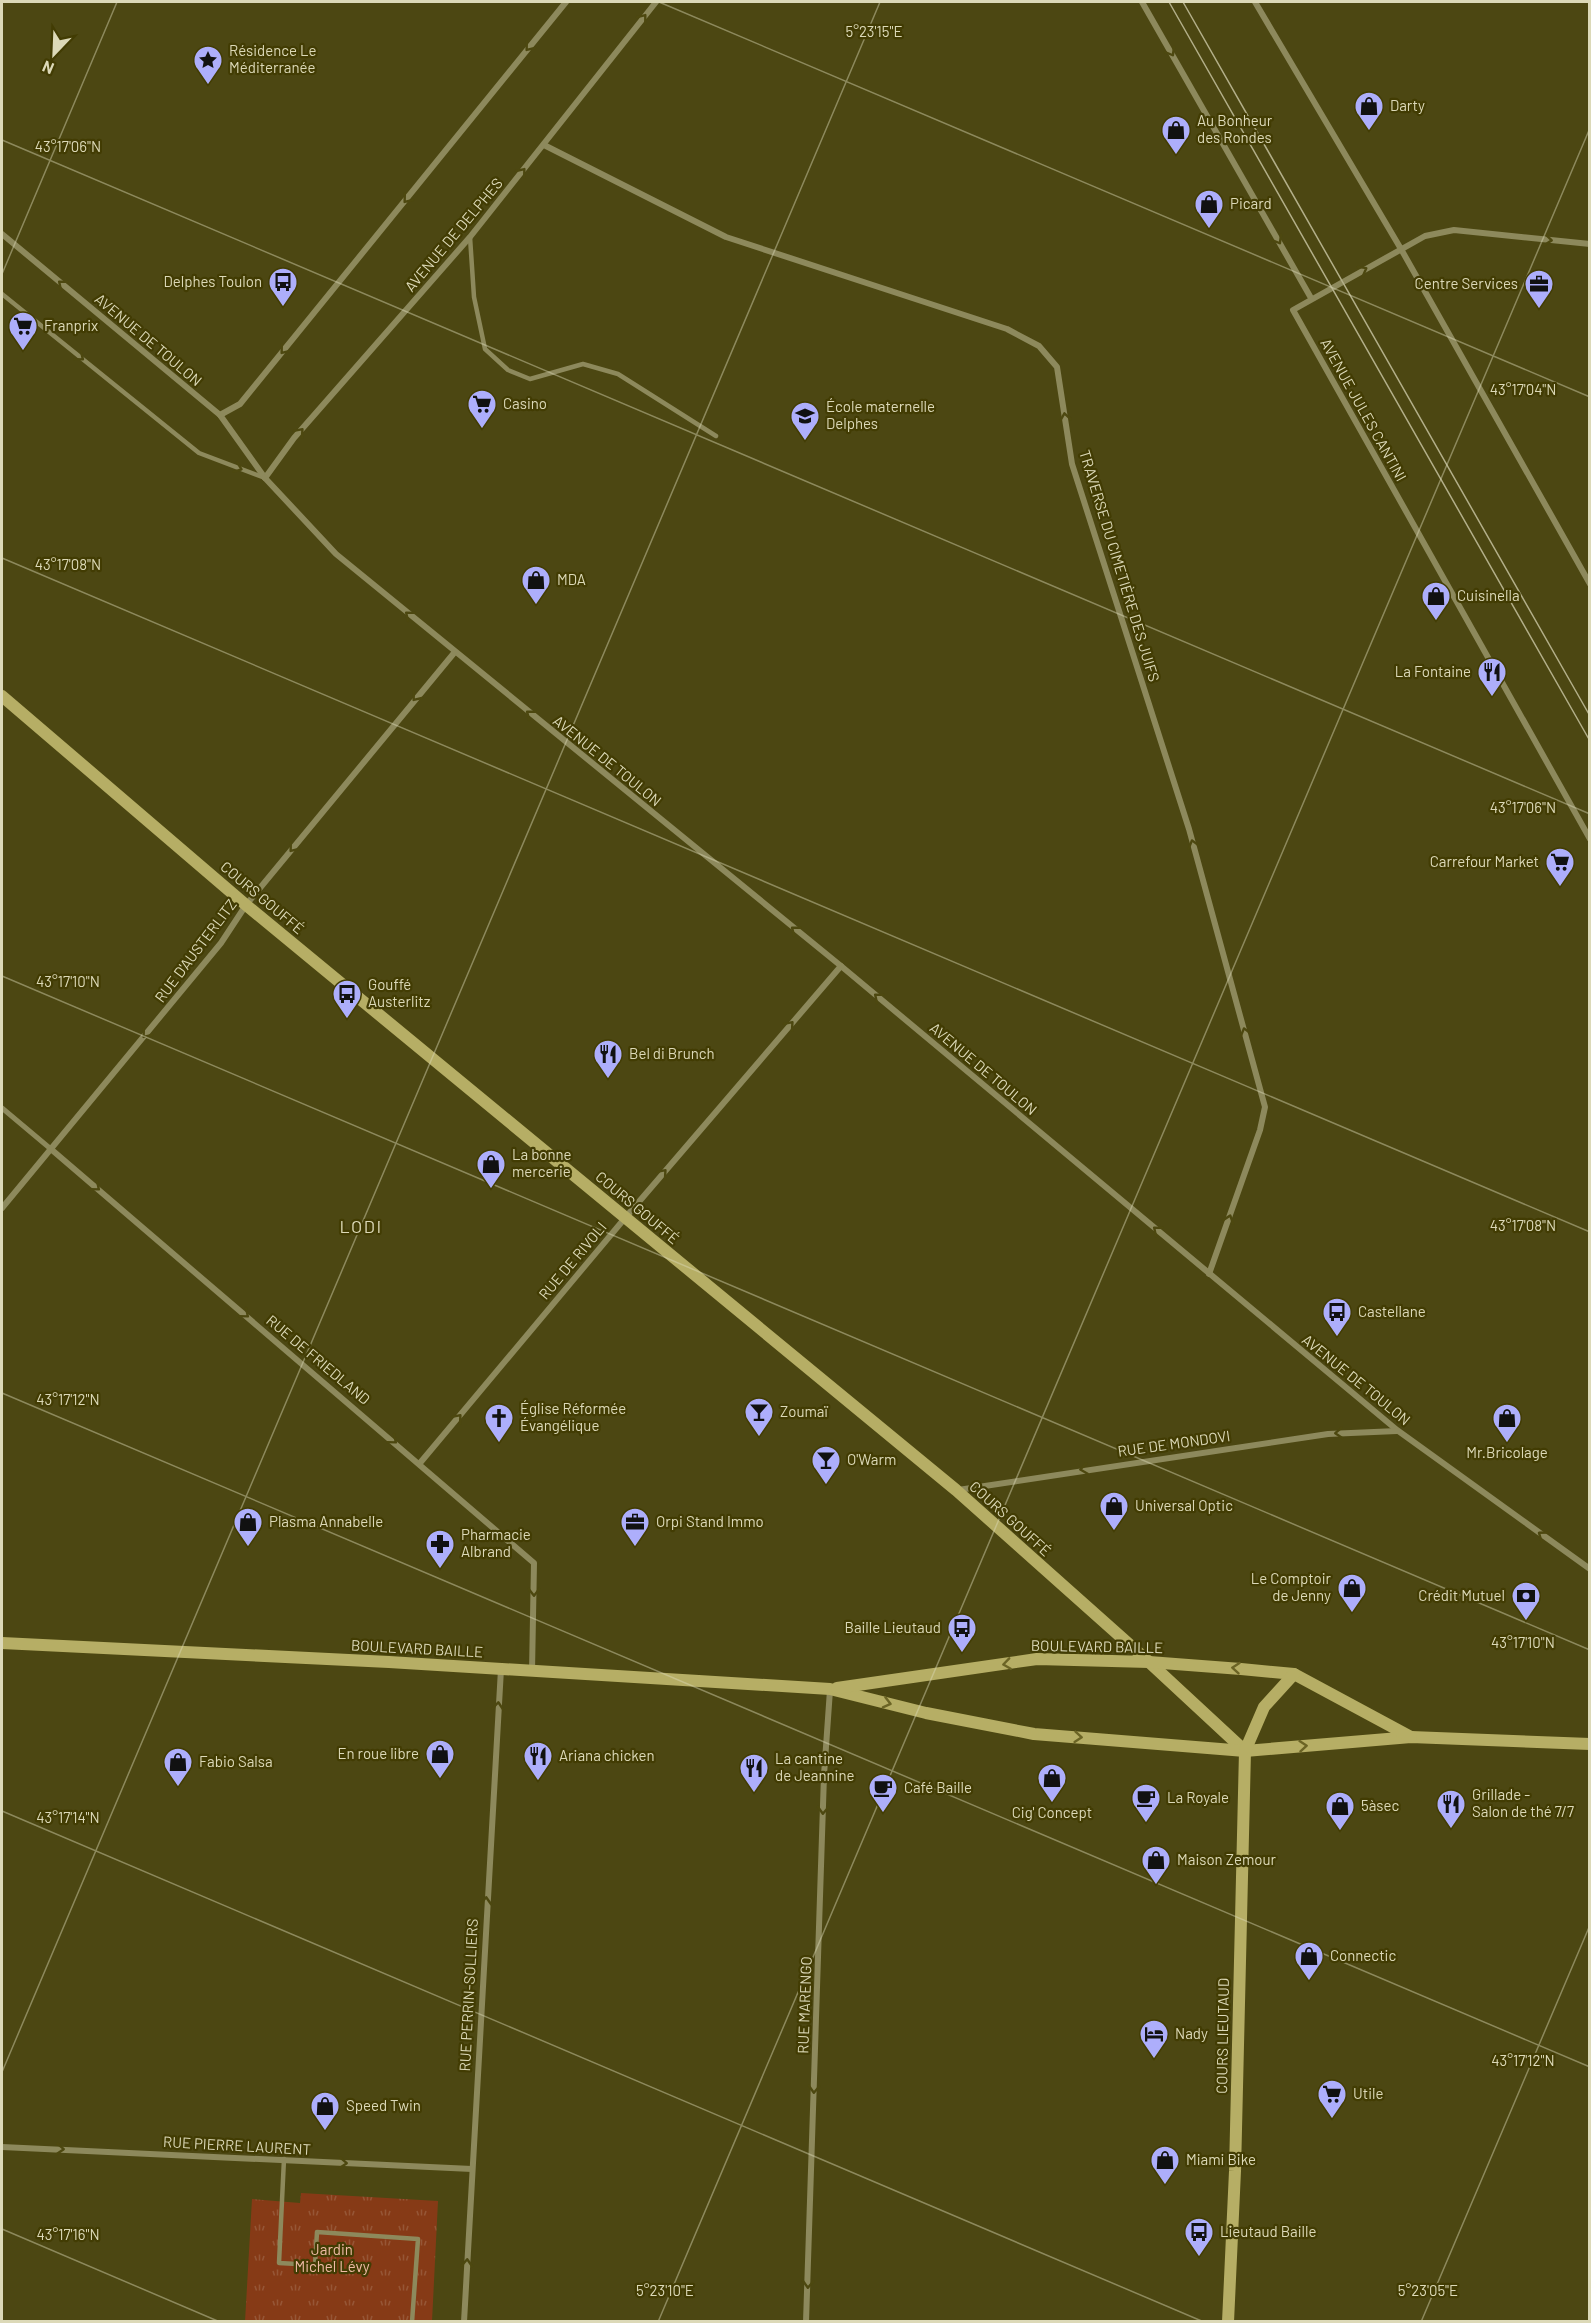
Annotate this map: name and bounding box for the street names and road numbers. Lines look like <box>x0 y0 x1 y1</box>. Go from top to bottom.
street label: AVENUE DE DELPHES <box>400 174 506 295</box>
street label: AVENUE DE TOULON <box>91 289 206 389</box>
street label: AVENUE JULES CANTINI <box>1317 335 1411 484</box>
street label: TRAVERSE DU CIMETIÈRE DES JUIFS <box>1076 448 1164 684</box>
street label: AVENUE DE TOULON <box>550 711 665 809</box>
street label: COURS GOUFFÉ <box>217 857 308 937</box>
street label: RUE D'AUSTERLITZ <box>151 895 240 1006</box>
street label: AVENUE DE TOULON <box>926 1018 1041 1118</box>
street label: COURS GOUFFÉ <box>592 1167 683 1247</box>
street label: RUE DE RIVOLI <box>535 1218 610 1303</box>
street label: RUE DE FRIEDLAND <box>263 1311 374 1408</box>
street label: AVENUE DE TOULON <box>1299 1330 1414 1428</box>
street label: RUE DE MONDOVI <box>1116 1426 1231 1460</box>
street label: COURS GOUFFÉ <box>966 1477 1055 1560</box>
street label: BOULEVARD BAILLE <box>350 1636 484 1660</box>
street label: BOULEVARD BAILLE <box>1031 1636 1163 1656</box>
street label: RUE PERRIN-SOLLIERS <box>455 1918 481 2072</box>
street label: RUE MARENGO <box>793 1956 815 2054</box>
street label: COURS LIEUTAUD <box>1212 1978 1232 2094</box>
street label: RUE PIERRE LAURENT <box>163 2132 311 2158</box>

